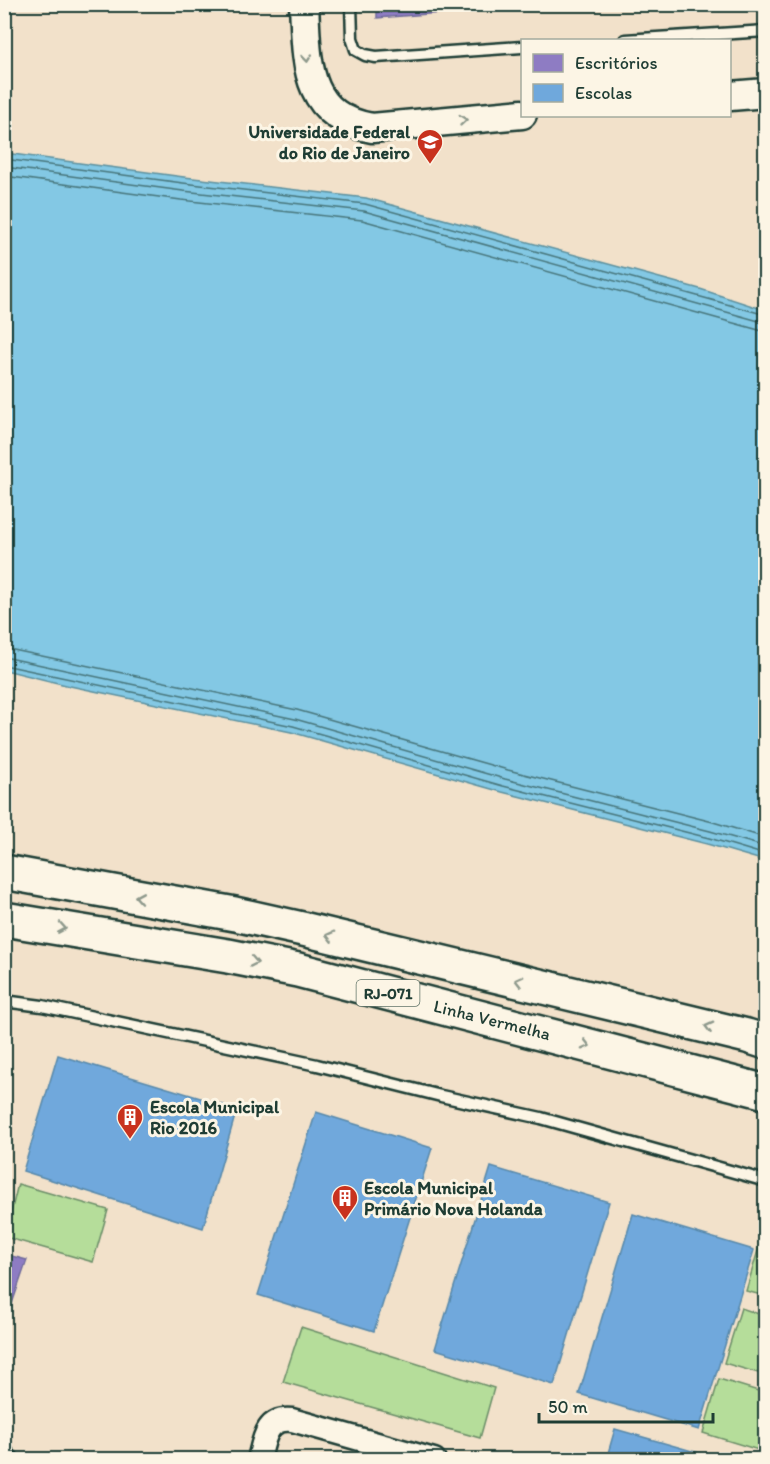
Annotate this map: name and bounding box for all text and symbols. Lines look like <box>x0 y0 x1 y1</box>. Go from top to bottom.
legend <box>521 39 731 117</box>
text: Escritórios <box>575 52 658 74</box>
one-way arrow <box>300 53 313 62</box>
text: Escolas <box>575 82 632 104</box>
one-way arrow <box>458 114 467 127</box>
place label: Universidade Federal do Rio de Janeiro <box>248 121 411 164</box>
school or university icon: Universidade Federal do Rio de Janeiro <box>415 127 445 165</box>
one-way arrow <box>134 891 144 904</box>
one-way arrow <box>58 922 67 934</box>
one-way arrow <box>325 930 335 943</box>
one-way arrow <box>249 955 259 968</box>
one-way arrow <box>515 976 525 989</box>
road number: RJ-071 <box>356 980 420 1006</box>
street label: Linha Vermelha <box>431 995 553 1045</box>
one-way arrow <box>704 1021 714 1034</box>
one-way arrow <box>581 1037 591 1050</box>
place label: Escola Municipal Rio 2016 <box>150 1096 280 1139</box>
building icon: Escola Municipal Rio 2016 <box>115 1102 145 1140</box>
place label: Escola Municipal Primário Nova Holanda <box>364 1177 543 1220</box>
building icon: Escola Municipal Primário Nova Holanda <box>330 1183 360 1221</box>
scale bar <box>539 1386 713 1424</box>
text: 50 m <box>548 1396 588 1418</box>

